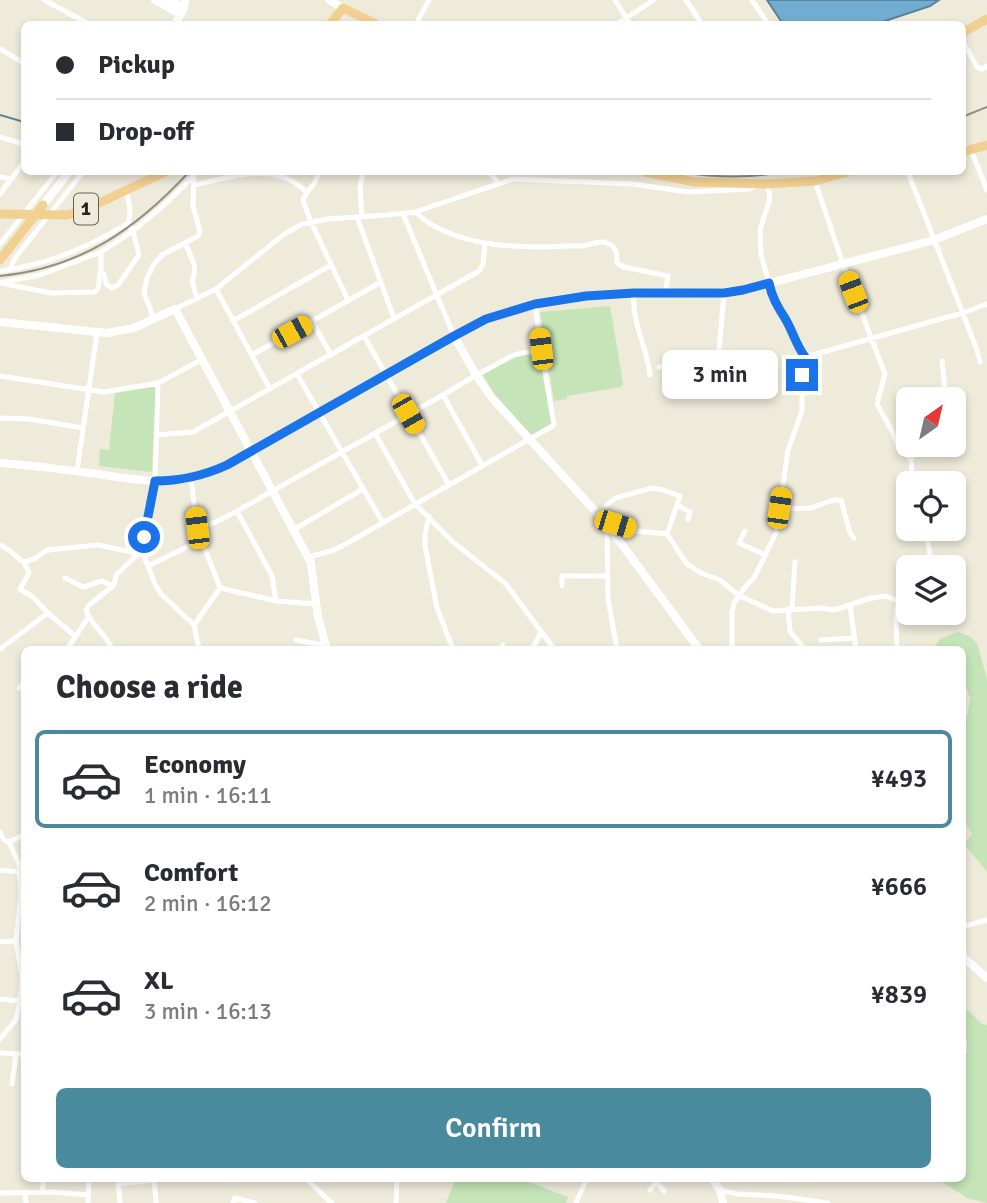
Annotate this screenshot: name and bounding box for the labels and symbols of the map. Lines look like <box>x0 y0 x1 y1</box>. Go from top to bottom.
road number: 1 <box>74 194 98 224</box>
car <box>836 269 871 315</box>
car <box>269 313 316 351</box>
car <box>529 327 554 371</box>
callout: 3 min <box>662 350 778 400</box>
route end <box>786 359 818 391</box>
north arrow <box>896 387 966 457</box>
car <box>389 391 428 437</box>
car <box>766 486 793 530</box>
car <box>185 506 210 550</box>
car <box>592 508 639 540</box>
route start <box>128 521 160 553</box>

